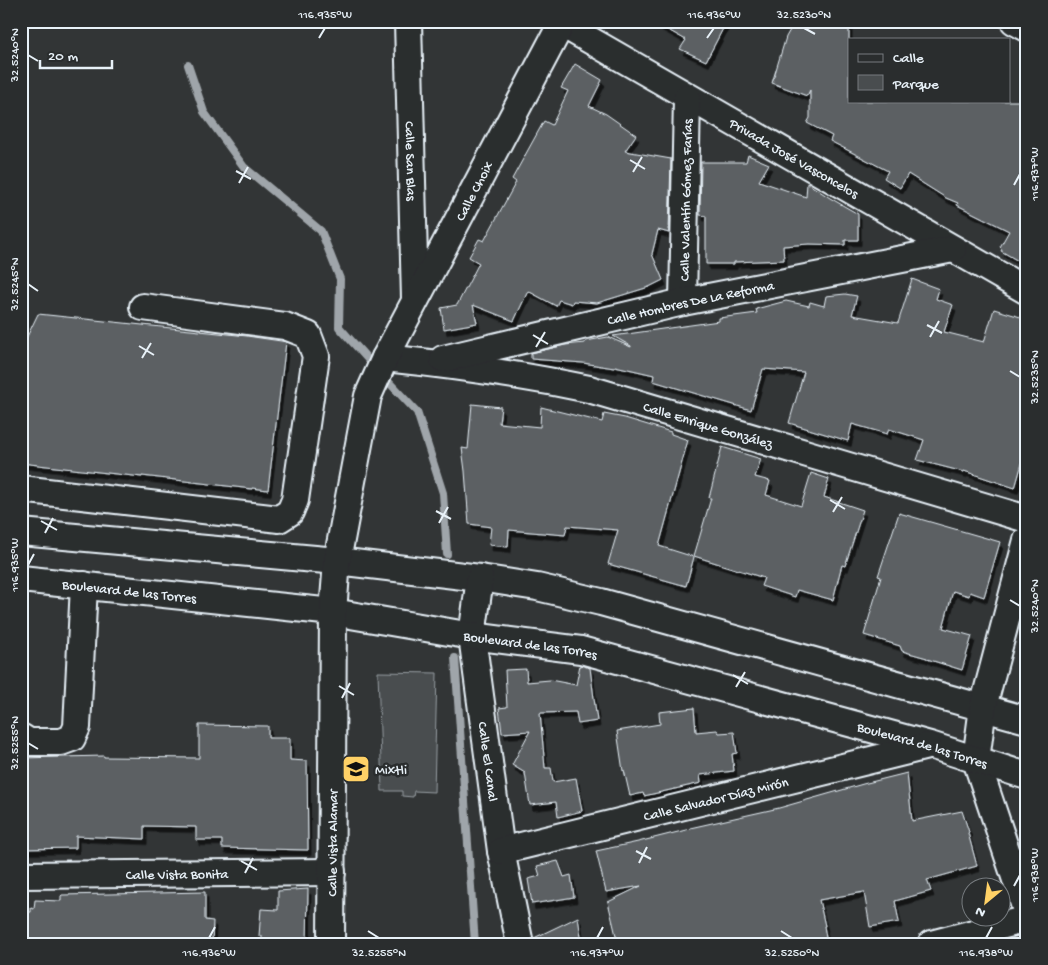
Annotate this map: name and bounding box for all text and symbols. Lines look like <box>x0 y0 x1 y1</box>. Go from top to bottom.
text: 116.935°W <box>297 9 352 23</box>
text: 116.936°W <box>686 9 741 23</box>
text: 32.5230°N <box>776 9 831 23</box>
text: 32.5240°N <box>9 28 23 83</box>
scale bar <box>40 38 112 70</box>
legend <box>848 38 1010 102</box>
text: 20 m <box>48 48 78 66</box>
text: Calle <box>893 50 924 68</box>
text: Parque <box>892 76 939 94</box>
street label: Privada José Vasconcelos <box>725 115 862 204</box>
street label: Calle Valentín Gómez Farías <box>677 118 698 281</box>
street label: Calle San Blas <box>400 121 419 202</box>
text: 116.937°W <box>1029 147 1043 202</box>
street label: Calle Choix <box>453 159 499 224</box>
text: 32.5245°N <box>9 257 23 312</box>
street label: Calle Hombres De La Reforma <box>606 278 777 331</box>
text: 32.5235°N <box>1029 350 1043 405</box>
street label: Calle Enrique González <box>641 400 775 454</box>
text: 116.935°W <box>9 538 23 593</box>
street label: Boulevard de las Torres <box>60 577 198 609</box>
text: 32.5240°N <box>1029 579 1043 634</box>
street label: Boulevard de las Torres <box>461 629 600 665</box>
text: 32.5255°N <box>9 716 23 771</box>
street label: Boulevard de las Torres <box>854 719 990 774</box>
street label: Calle El Canal <box>473 721 500 803</box>
school or university icon: Mixtli <box>341 754 371 784</box>
place label: Mixtli <box>375 763 407 780</box>
street label: Calle Salvador Díaz Mirón <box>642 775 791 827</box>
street label: Calle Vista Alamar <box>325 789 343 896</box>
text: 116.938°W <box>1029 848 1043 903</box>
street label: Calle Vista Bonita <box>126 867 230 885</box>
north arrow <box>960 878 1010 928</box>
text: N <box>973 902 989 921</box>
text: 116.936°W <box>181 947 236 961</box>
text: 32.5255°N <box>351 947 406 961</box>
text: 116.937°W <box>569 947 624 961</box>
text: 32.5250°N <box>764 947 819 961</box>
text: 116.938°W <box>958 947 1013 961</box>

